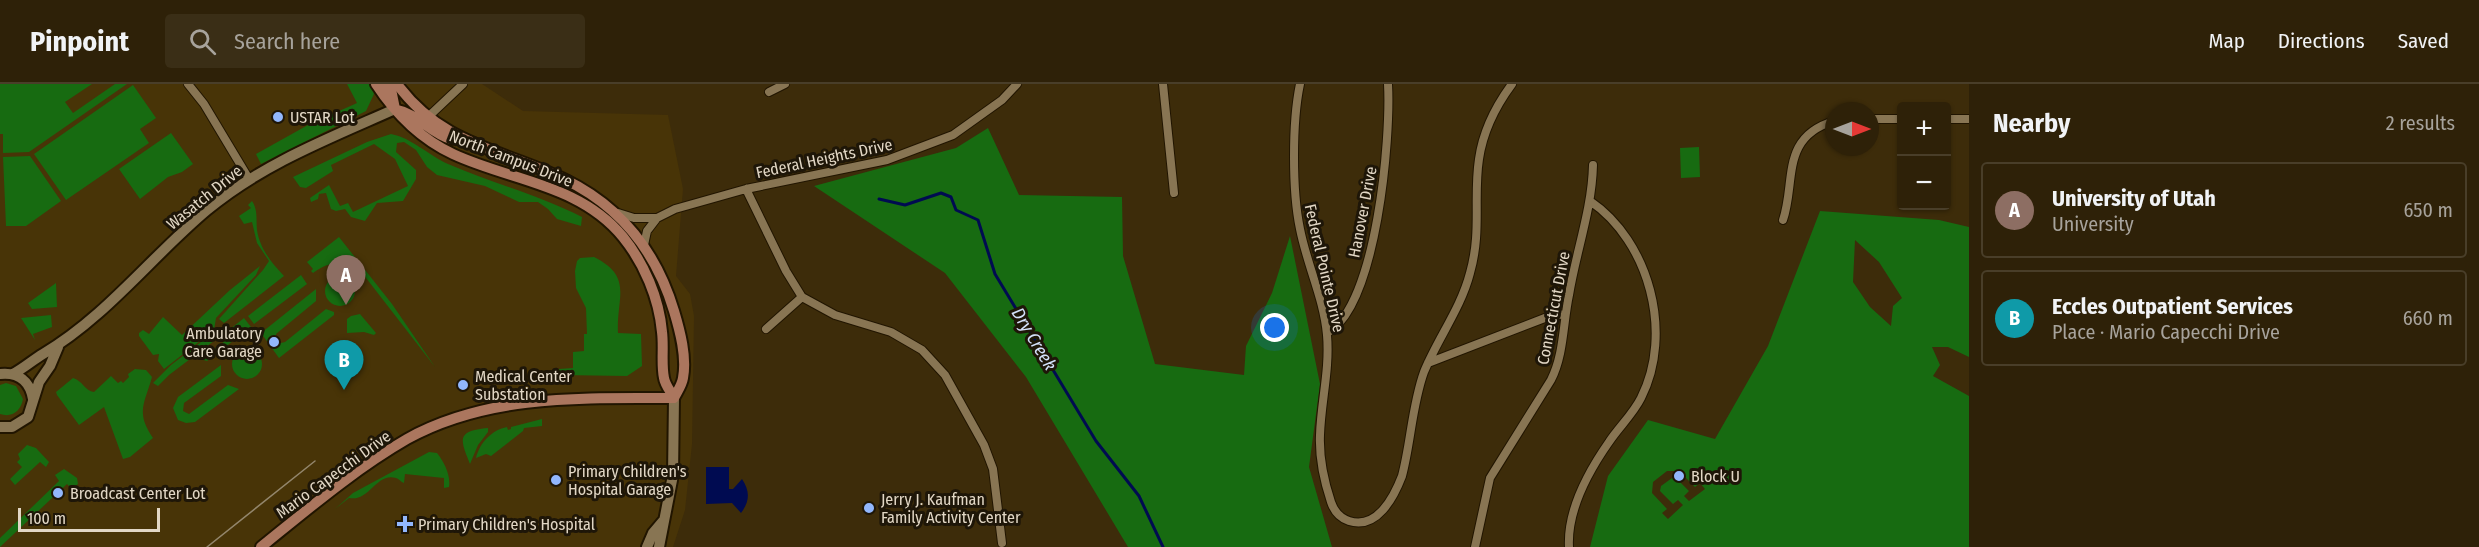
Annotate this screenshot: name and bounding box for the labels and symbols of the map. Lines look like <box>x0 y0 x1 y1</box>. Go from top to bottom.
north arrow <box>1825 102 1879 156</box>
place label: USTAR Lot <box>290 108 356 127</box>
marker: USTAR Lot <box>271 110 285 124</box>
street label: North Campus Drive <box>446 126 575 191</box>
street label: Federal Heights Drive <box>754 135 894 182</box>
street label: Wasatch Drive <box>163 161 246 234</box>
street label: Hanover Drive <box>1344 165 1381 259</box>
street label: Federal Pointe Drive <box>1301 202 1349 334</box>
street label: Connecticut Drive <box>1533 250 1574 366</box>
pin: A <box>326 256 366 305</box>
water label: Dry Creek <box>1007 304 1061 374</box>
your location <box>1260 313 1289 342</box>
place label: Ambulatory Care Garage <box>184 324 263 361</box>
marker: Ambulatory Care Garage <box>267 335 281 349</box>
pin: B <box>324 340 364 390</box>
place label: Medical Center Substation <box>475 367 572 404</box>
marker: Medical Center Substation <box>456 378 470 392</box>
street label: Mario Capecchi Drive <box>272 426 394 522</box>
place label: Primary Children's Hospital Garage <box>568 462 687 499</box>
place label: Block U <box>1691 467 1740 486</box>
marker: Block U <box>1672 469 1686 483</box>
marker: Primary Children's Hospital Garage <box>549 473 563 487</box>
place label: Broadcast Center Lot <box>70 484 206 503</box>
marker: Broadcast Center Lot <box>51 486 65 500</box>
place label: Jerry J. Kaufman Family Activity Center <box>881 490 1021 527</box>
marker: Jerry J. Kaufman Family Activity Center <box>862 501 876 515</box>
scale bar <box>18 505 160 532</box>
marker: Primary Children's Hospital <box>396 515 414 533</box>
place label: Primary Children's Hospital <box>418 515 595 534</box>

